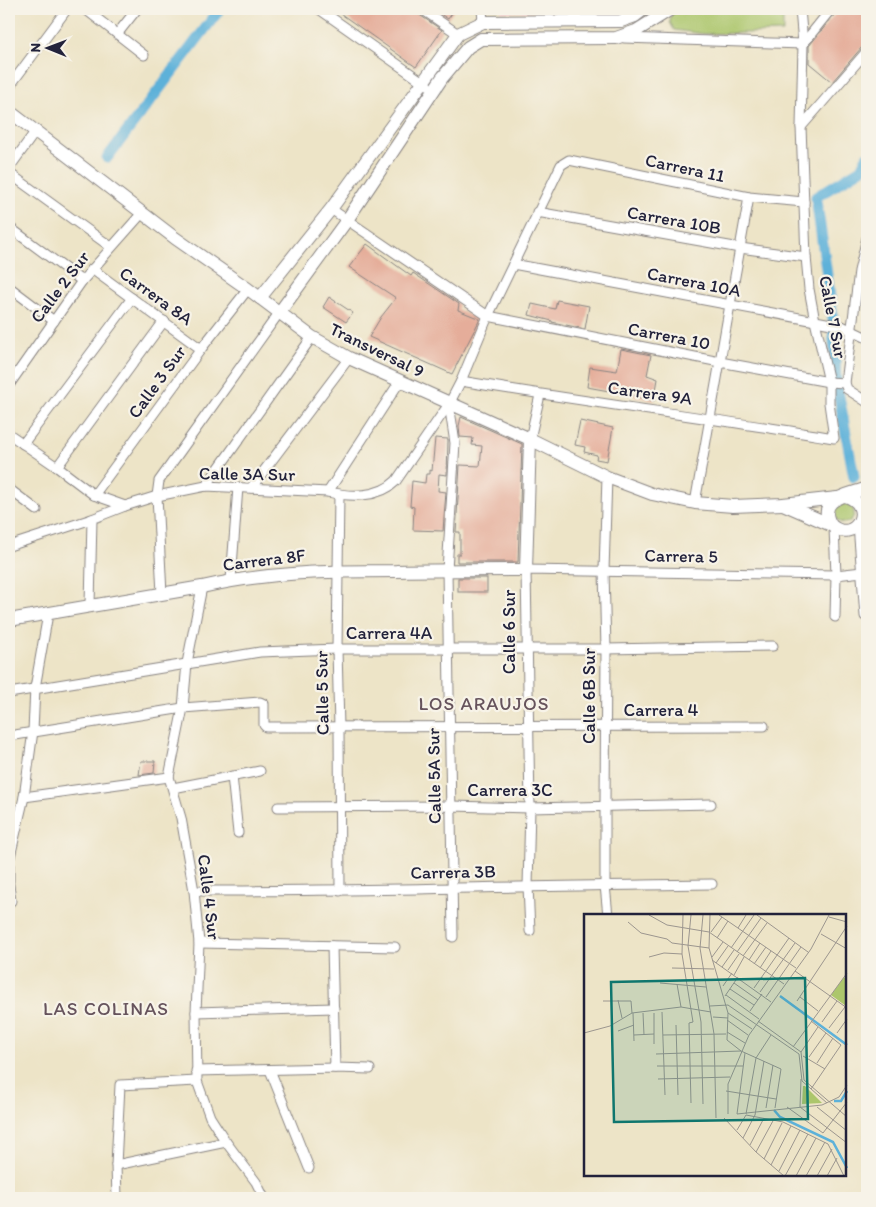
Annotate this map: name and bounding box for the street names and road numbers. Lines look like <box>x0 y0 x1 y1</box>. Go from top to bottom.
street label: Carrera 11 <box>643 149 727 187</box>
street label: Carrera 10B <box>625 201 723 239</box>
street label: Calle 2 Sur <box>26 246 95 327</box>
street label: Carrera 8A <box>115 262 197 330</box>
street label: Carrera 10A <box>645 262 743 302</box>
street label: Calle 7 Sur <box>814 274 852 361</box>
street label: Carrera 10 <box>626 317 712 355</box>
street label: Transversal 9 <box>326 318 428 382</box>
street label: Calle 3 Sur <box>123 341 191 423</box>
street label: Carrera 9A <box>606 376 694 410</box>
street label: Calle 3A Sur <box>199 462 296 486</box>
street label: Carrera 8F <box>221 544 307 576</box>
street label: Carrera 5 <box>644 544 718 568</box>
street label: Calle 6 Sur <box>498 589 520 674</box>
street label: Carrera 4A <box>346 622 433 644</box>
street label: Calle 6B Sur <box>578 647 600 744</box>
street label: Calle 5 Sur <box>310 650 334 735</box>
street label: Carrera 4 <box>624 699 699 721</box>
street label: Calle 5A Sur <box>422 727 446 824</box>
street label: Carrera 3C <box>467 779 553 801</box>
street label: Calle 4 Sur <box>193 853 225 942</box>
street label: Carrera 3B <box>410 860 496 884</box>

